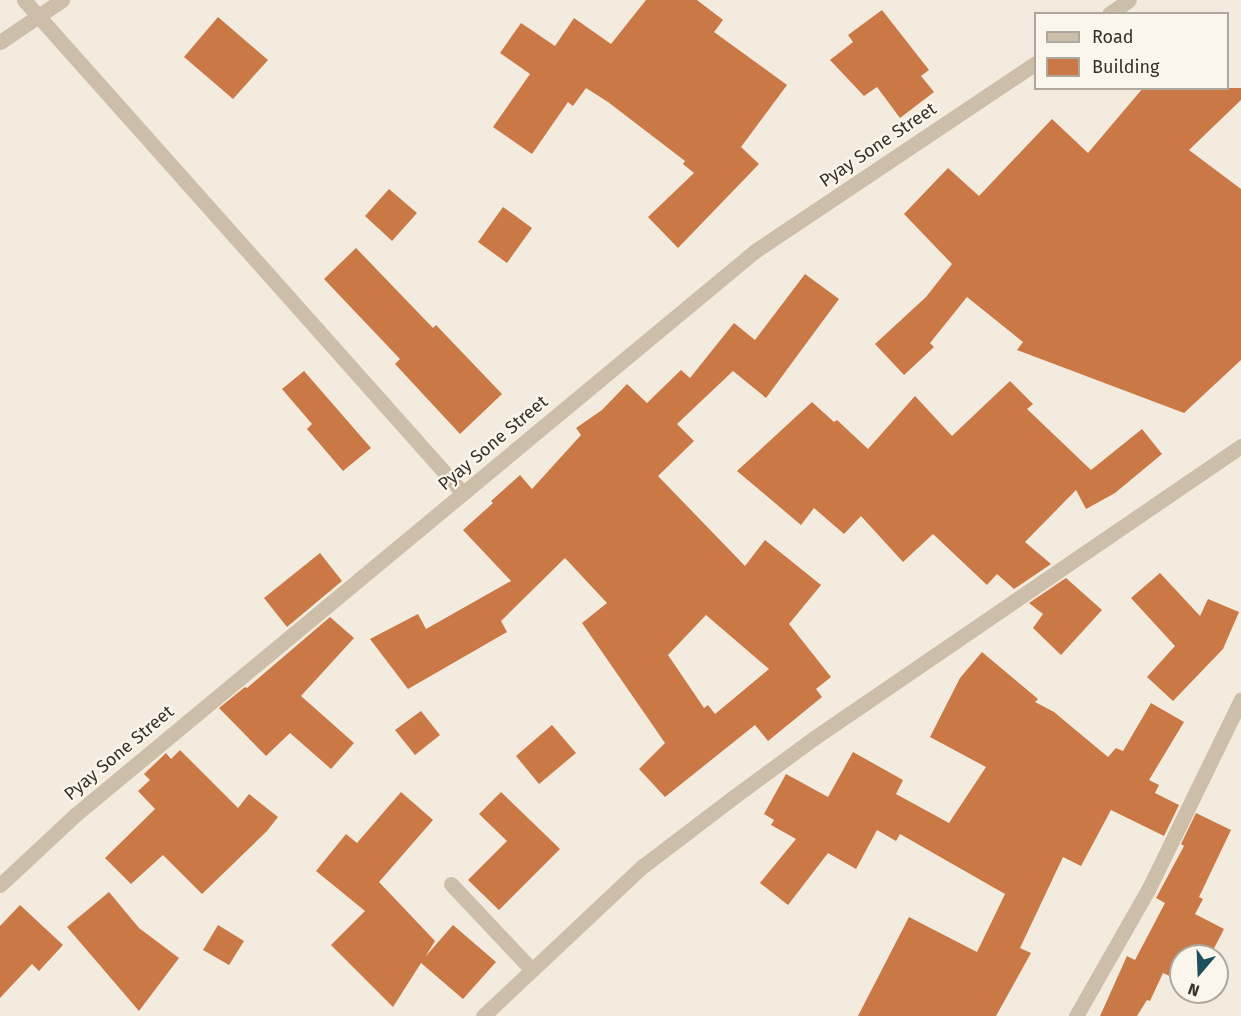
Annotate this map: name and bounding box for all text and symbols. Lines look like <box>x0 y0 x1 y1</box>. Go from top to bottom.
legend <box>1034 12 1229 90</box>
text: Road <box>1092 26 1134 48</box>
text: Building <box>1092 56 1159 78</box>
street label: Pyay Sone Street <box>815 98 941 192</box>
street label: Pyay Sone Street <box>434 391 552 495</box>
street label: Pyay Sone Street <box>60 701 178 805</box>
north arrow <box>1169 944 1229 1004</box>
text: N <box>1186 979 1202 1000</box>

